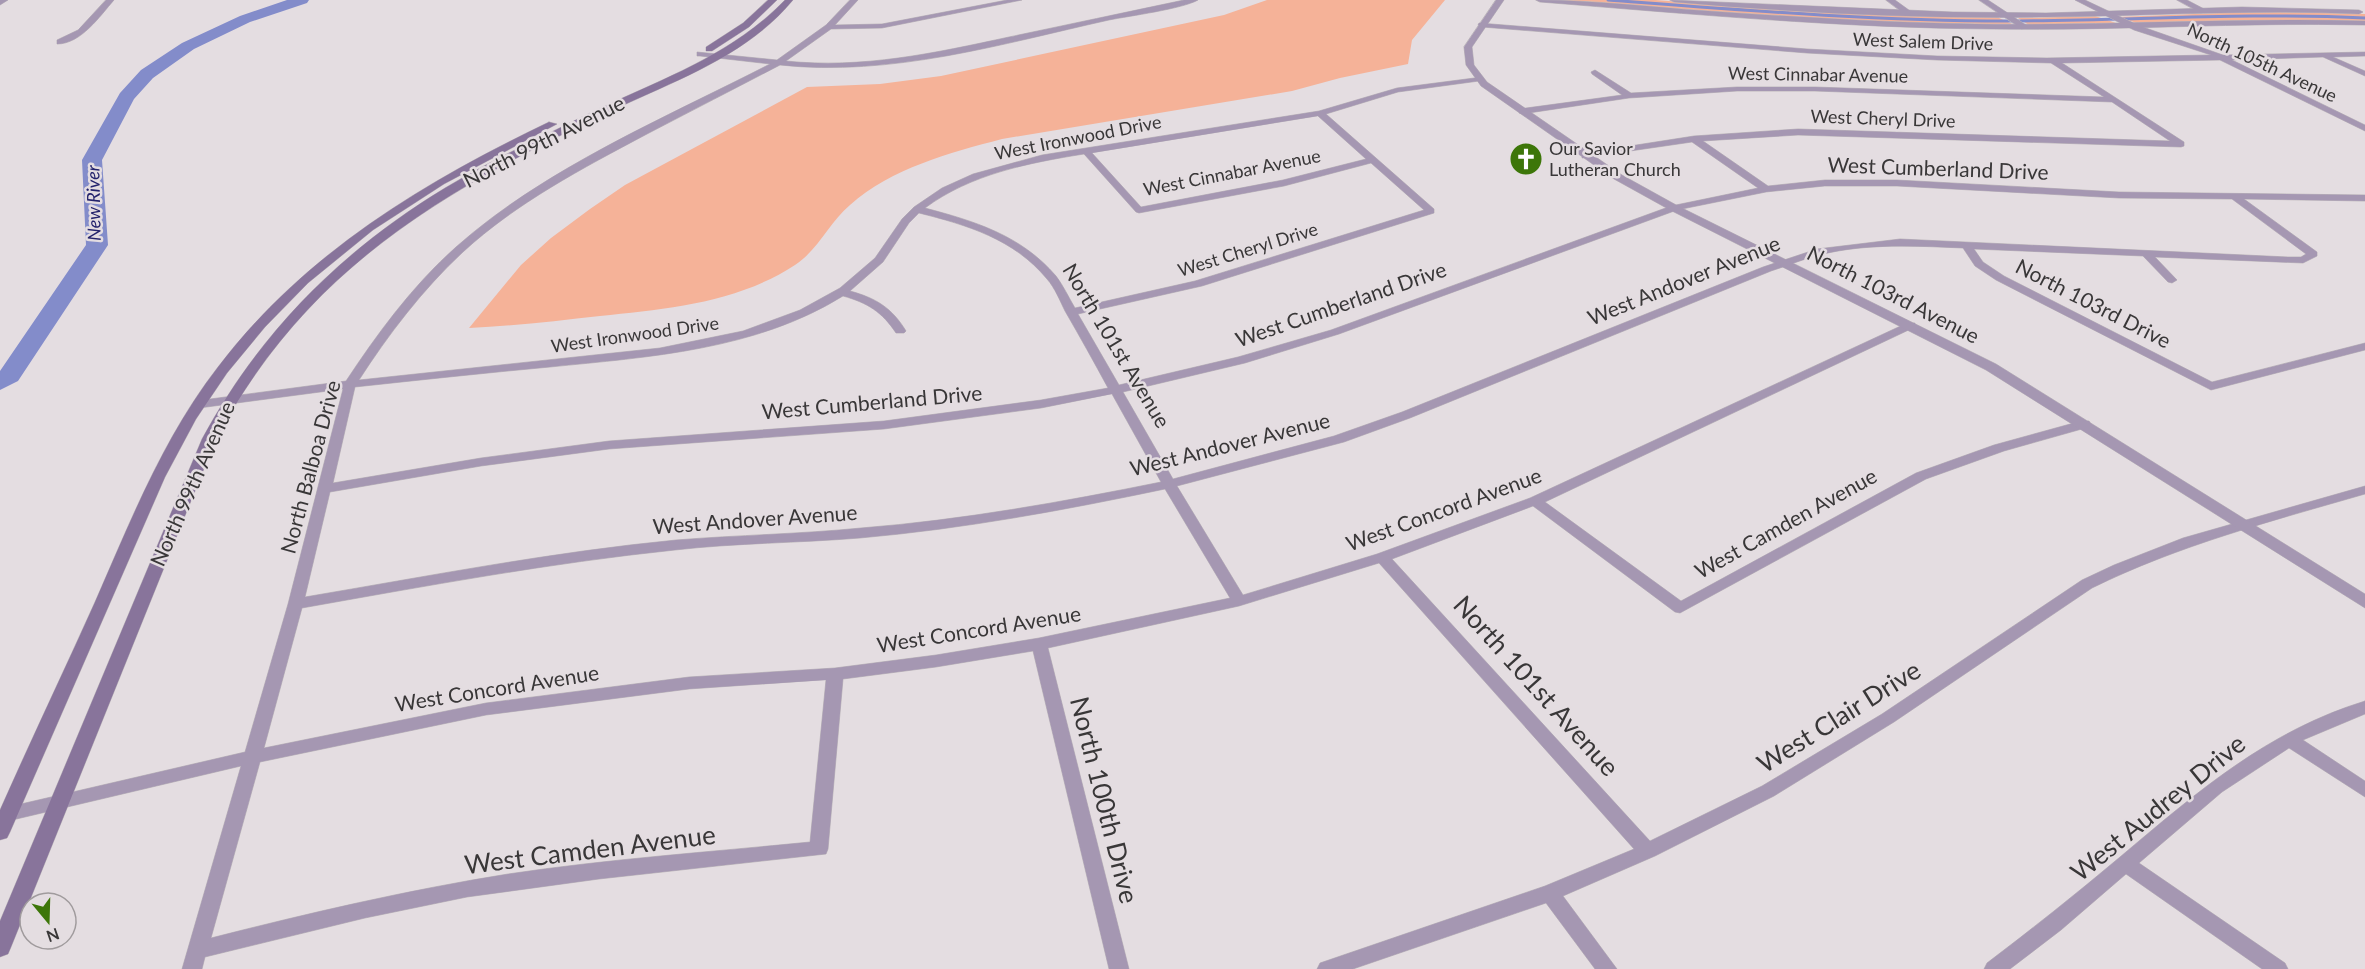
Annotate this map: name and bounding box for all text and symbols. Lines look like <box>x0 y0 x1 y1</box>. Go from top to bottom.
street label: North 105th Avenue <box>2184 18 2341 106</box>
street label: West Salem Drive <box>1852 28 1994 54</box>
street label: West Cinnabar Avenue <box>1728 61 1908 87</box>
street label: North 99th Avenue <box>458 89 628 192</box>
street label: West Cheryl Drive <box>1810 104 1956 132</box>
street label: West Ironwood Drive <box>993 110 1163 164</box>
place label: Our Savior Lutheran Church <box>1549 137 1681 180</box>
church icon: Our Savior Lutheran Church <box>1508 141 1544 177</box>
street label: West Cinnabar Avenue <box>1141 144 1322 200</box>
street label: West Cumberland Drive <box>1827 151 2049 184</box>
water label: New River <box>81 164 105 241</box>
street label: West Cheryl Drive <box>1175 217 1320 281</box>
street label: West Andover Avenue <box>1584 230 1783 330</box>
street label: North 103rd Avenue <box>1804 239 1984 348</box>
street label: North 103rd Drive <box>2012 253 2175 353</box>
street label: West Cumberland Drive <box>1232 256 1449 351</box>
street label: North 101st Avenue <box>1058 259 1176 432</box>
street label: West Ironwood Drive <box>549 311 720 357</box>
street label: North Balboa Drive <box>274 377 345 556</box>
street label: West Cumberland Drive <box>761 379 983 424</box>
street label: North 99th Avenue <box>144 397 239 570</box>
street label: West Andover Avenue <box>1127 407 1332 480</box>
street label: West Concord Avenue <box>1342 462 1545 556</box>
street label: West Camden Avenue <box>1690 462 1881 583</box>
street label: West Andover Avenue <box>652 499 858 538</box>
street label: North 101st Avenue <box>1447 588 1626 782</box>
street label: West Concord Avenue <box>875 600 1082 657</box>
street label: West Clair Drive <box>1751 653 1926 779</box>
street label: West Concord Avenue <box>393 659 600 716</box>
street label: North 100th Drive <box>1064 693 1146 906</box>
street label: West Audrey Drive <box>2064 727 2251 888</box>
street label: West Camden Avenue <box>462 818 717 880</box>
north arrow <box>18 891 78 951</box>
text: N <box>44 925 62 947</box>

